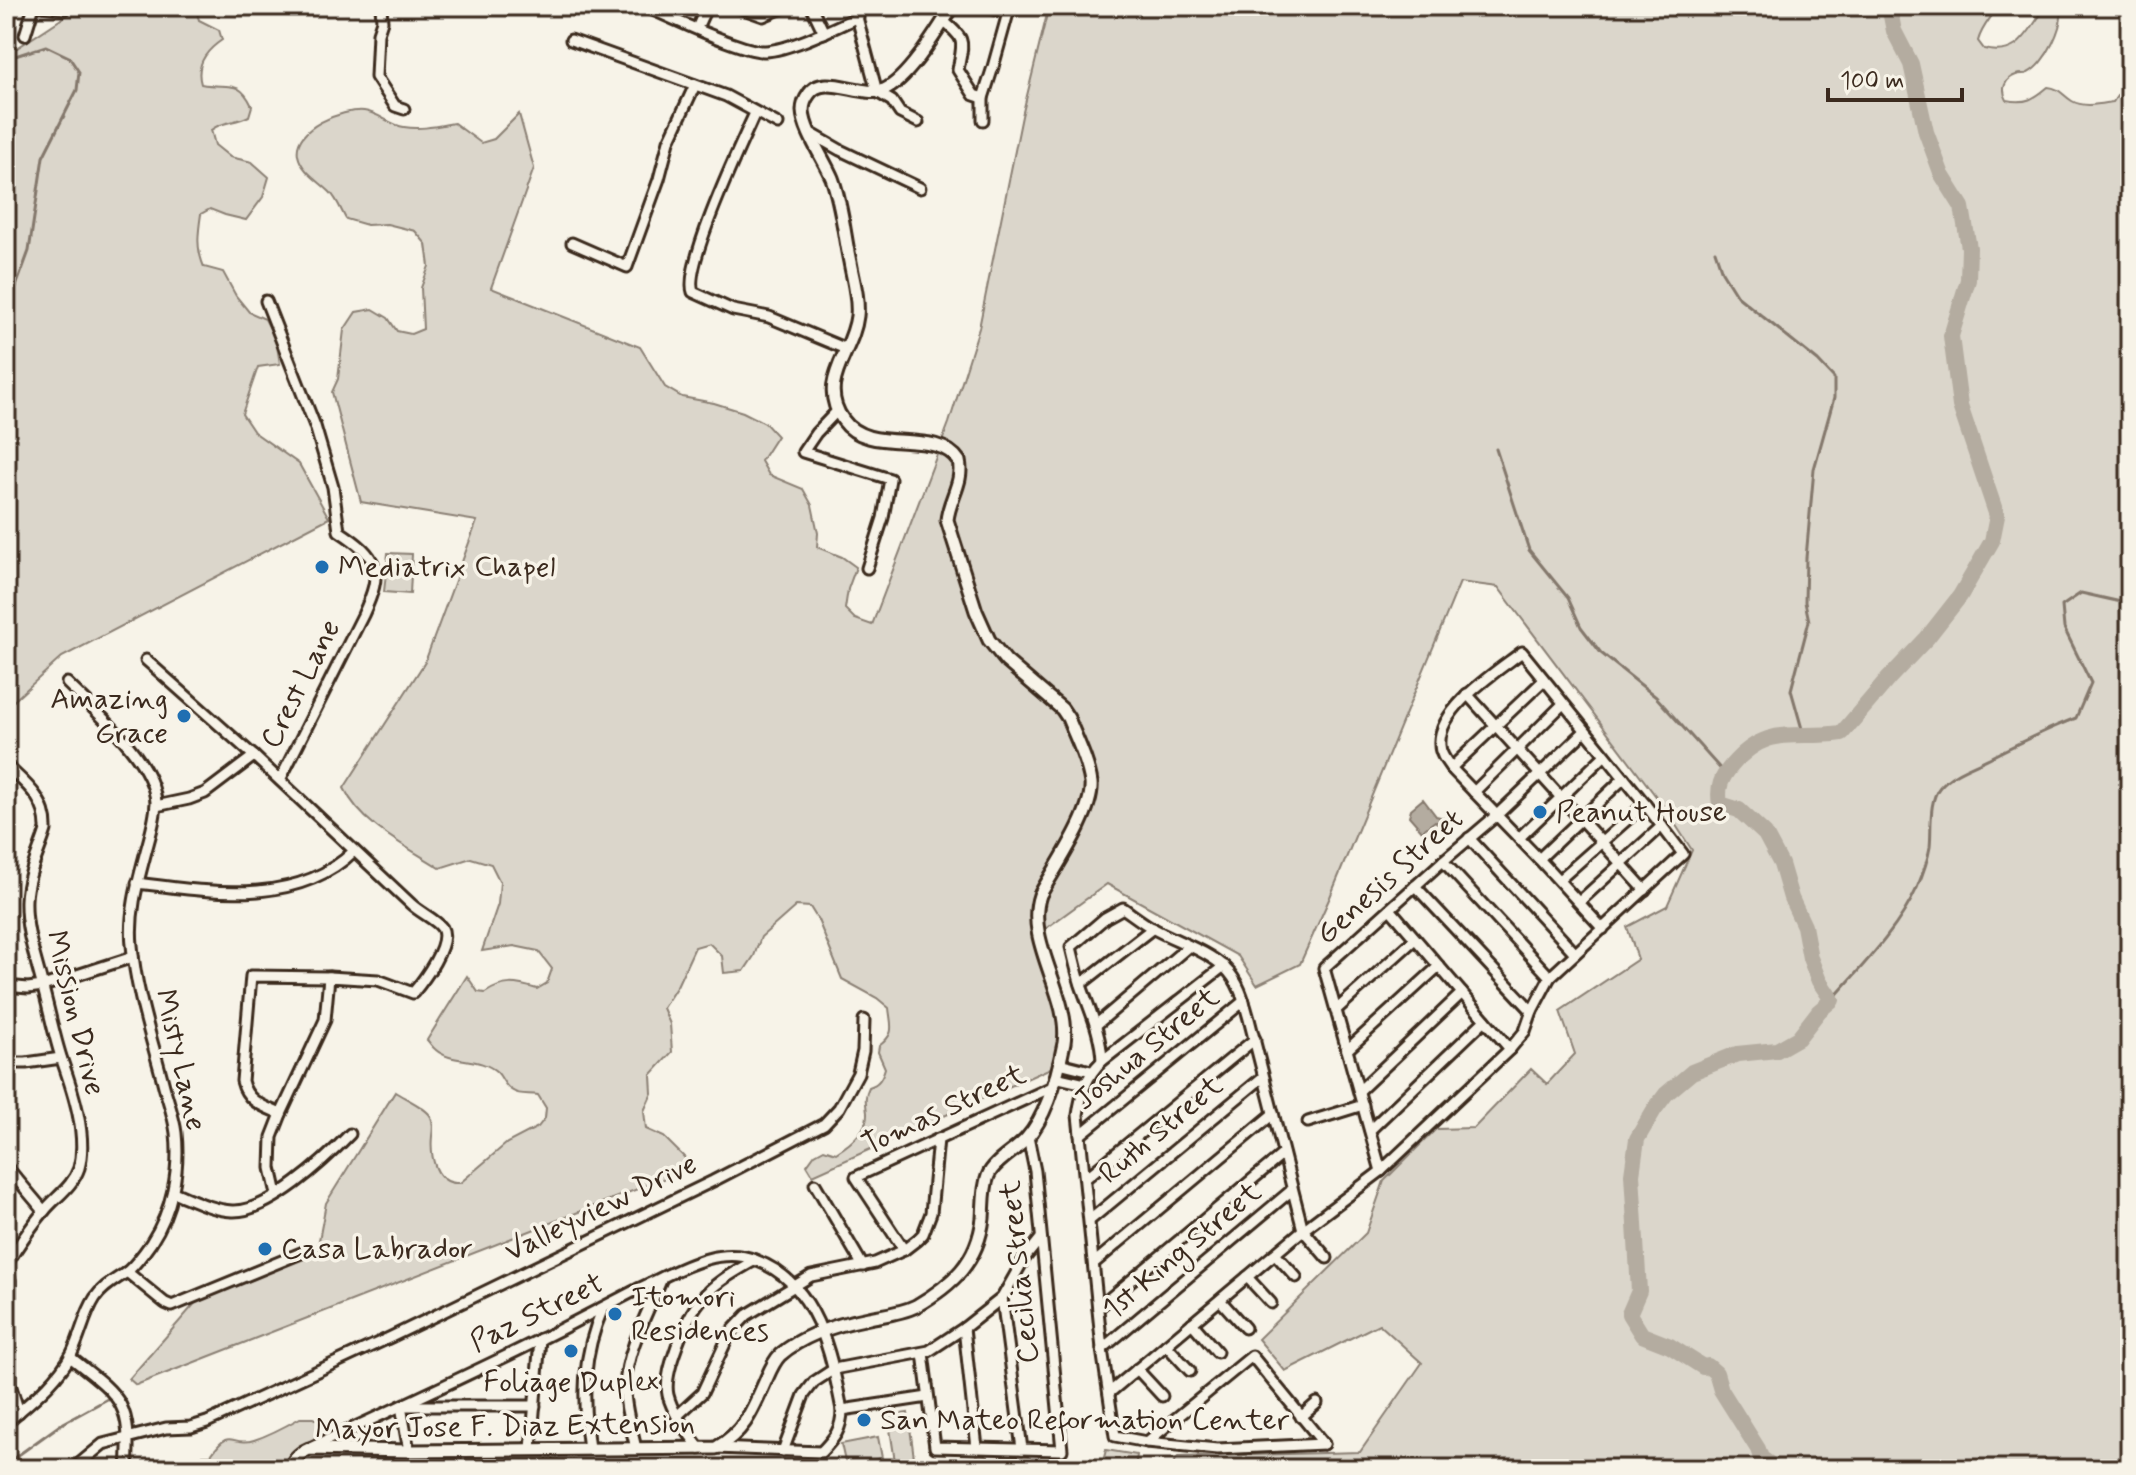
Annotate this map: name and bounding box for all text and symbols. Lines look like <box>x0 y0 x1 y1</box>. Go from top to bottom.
scale bar <box>1828 52 1962 102</box>
text: 100 m <box>1840 66 1904 97</box>
place label: Mediatrix Chapel <box>338 548 555 587</box>
marker: Mediatrix Chapel <box>313 558 331 576</box>
street label: Crest Lane <box>252 613 350 755</box>
place label: Amazing Grace <box>50 680 168 753</box>
marker: Amazing Grace <box>175 707 193 725</box>
place label: Peanut House <box>1556 793 1727 832</box>
street label: Genesis Street <box>1308 800 1472 954</box>
marker: Peanut House <box>1531 803 1549 821</box>
street label: Mission Drive <box>36 927 114 1099</box>
street label: Joshua Street <box>1066 978 1228 1120</box>
street label: Misty Lane <box>145 985 215 1135</box>
street label: Tomas Street <box>856 1055 1032 1165</box>
street label: Ruth Street <box>1091 1067 1231 1193</box>
street label: Valleyview Drive <box>498 1145 704 1271</box>
street label: 1st King Street <box>1095 1173 1271 1330</box>
street label: Cecilia Street <box>991 1178 1049 1365</box>
place label: Casa Labrador <box>281 1230 473 1269</box>
marker: Casa Labrador <box>256 1240 274 1258</box>
street label: Paz Street <box>464 1264 610 1362</box>
place label: Itomori Residences <box>631 1278 769 1351</box>
marker: Itomori Residences <box>606 1305 624 1323</box>
marker: Foliage Duplex <box>562 1342 580 1360</box>
place label: Foliage Duplex <box>483 1363 659 1402</box>
place label: San Mateo Reformation Center <box>880 1401 1290 1442</box>
street label: Mayor Jose F. Diaz Extension <box>315 1404 695 1450</box>
marker: San Mateo Reformation Center <box>855 1411 873 1429</box>

